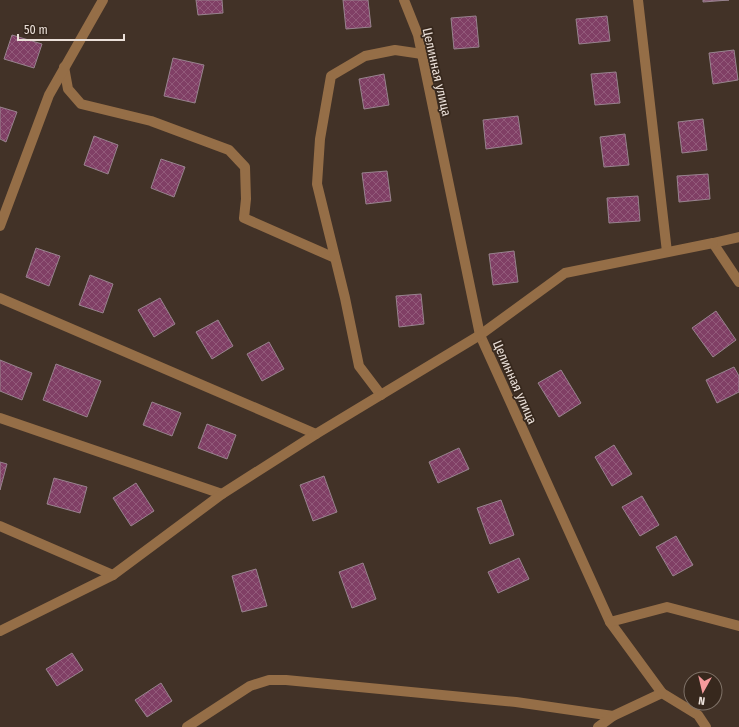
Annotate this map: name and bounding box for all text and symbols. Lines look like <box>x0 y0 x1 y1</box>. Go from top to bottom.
scale bar <box>18 16 124 42</box>
text: 50 m <box>24 23 48 37</box>
street label: Целинная улица <box>420 26 454 118</box>
street label: Целинная улица <box>490 338 540 426</box>
north arrow <box>683 671 723 711</box>
text: N <box>698 694 706 707</box>

